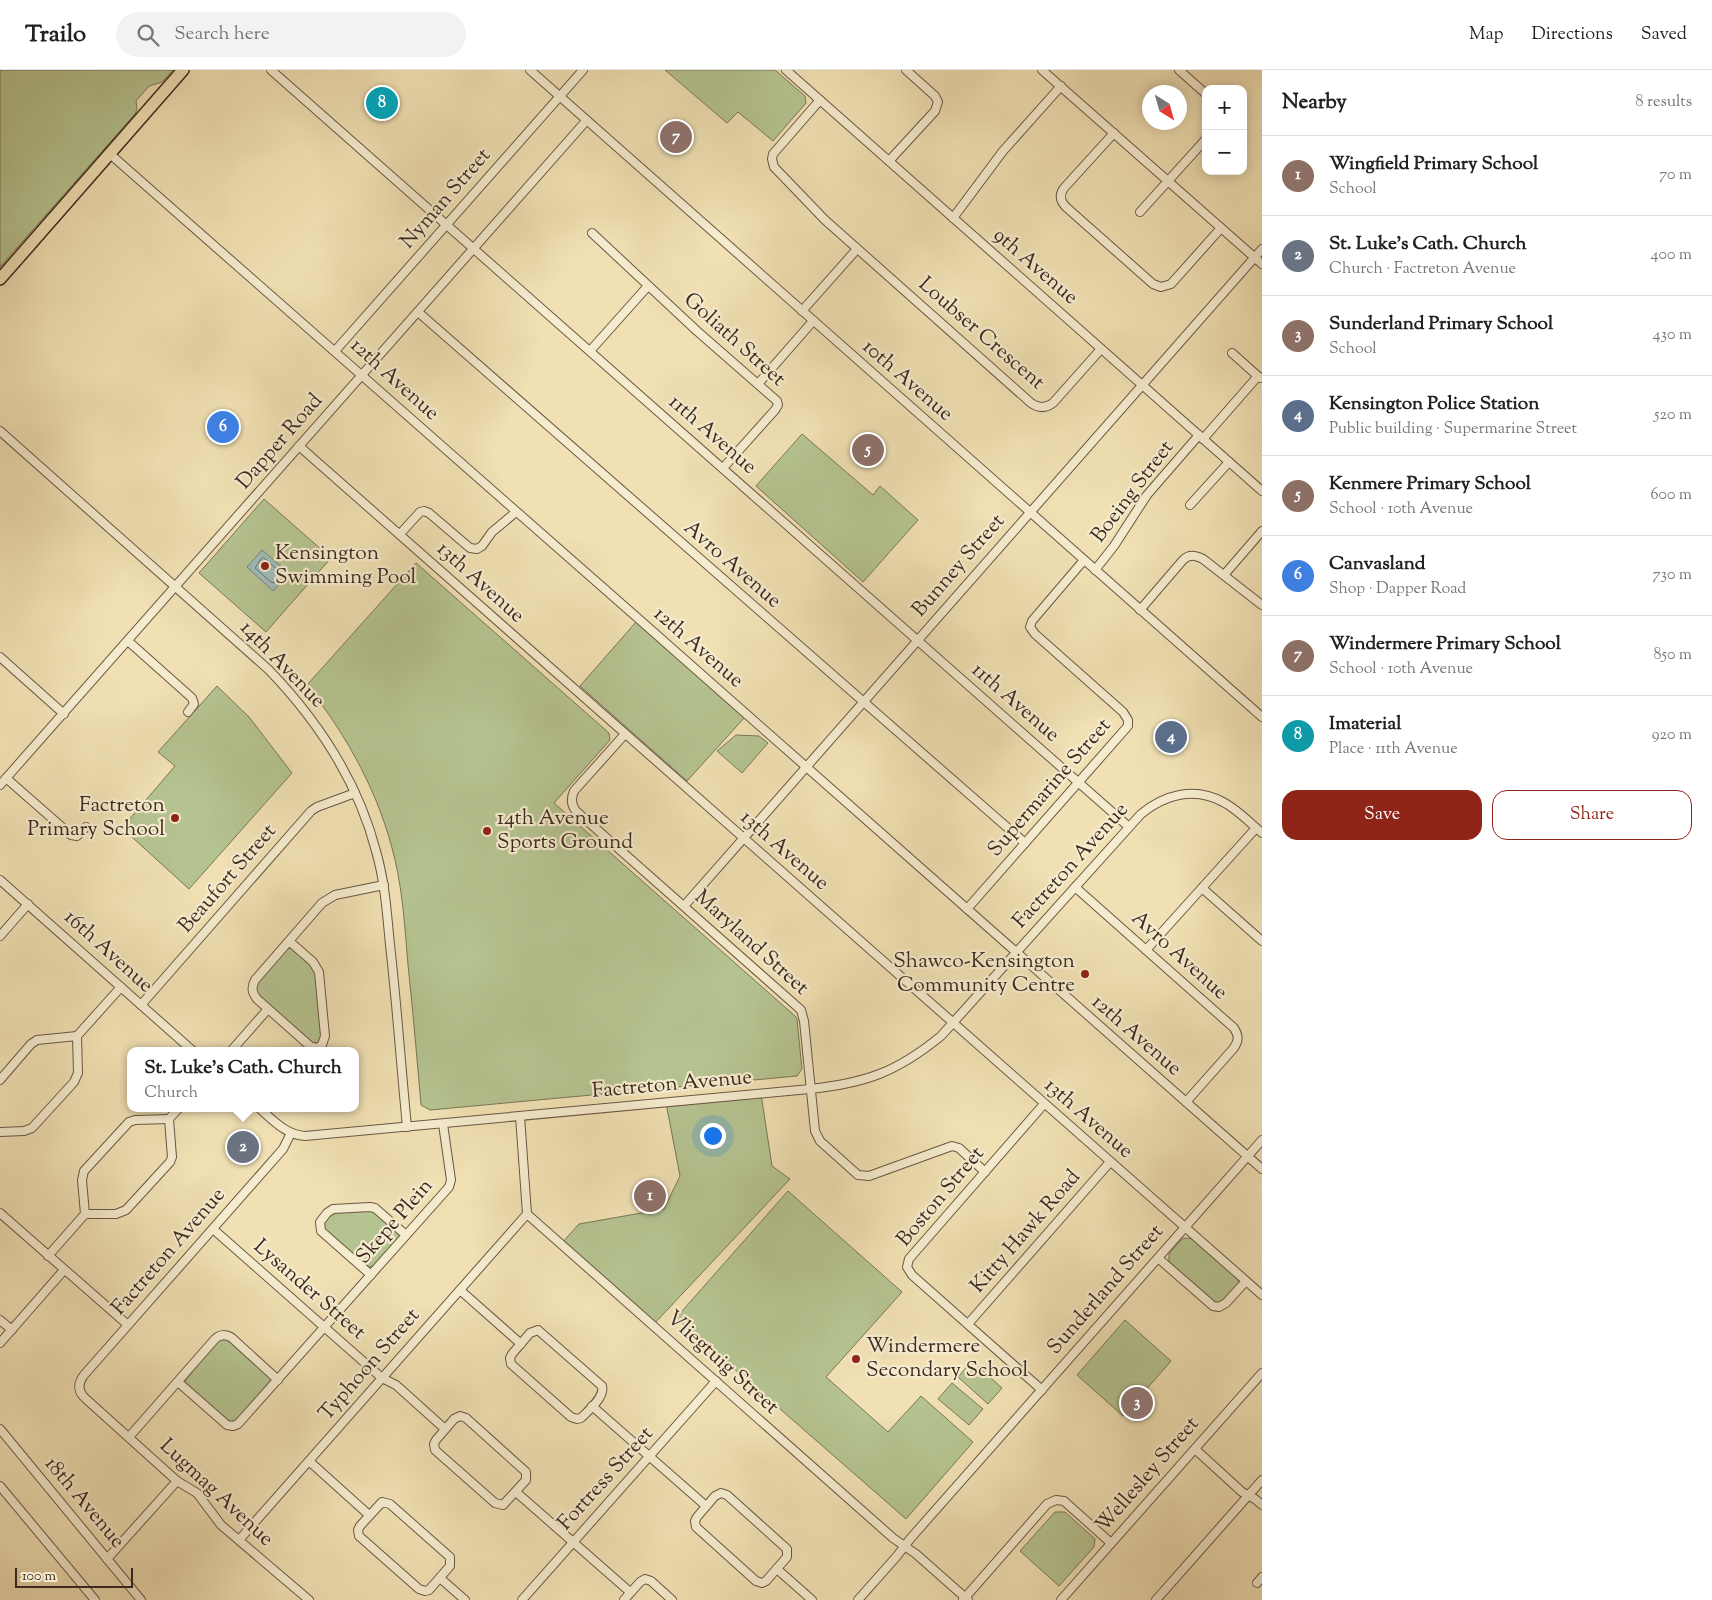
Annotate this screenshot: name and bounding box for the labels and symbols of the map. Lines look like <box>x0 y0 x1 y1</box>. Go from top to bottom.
pin: 8 <box>366 84 398 122</box>
north arrow <box>1142 85 1187 130</box>
pin: 7 <box>660 118 692 156</box>
street label: Nyman Street <box>394 142 498 256</box>
street label: 9th Avenue <box>986 221 1084 313</box>
street label: Loubser Crescent <box>911 270 1051 398</box>
street label: Goliath Street <box>676 286 792 394</box>
street label: 12th Avenue <box>343 332 445 428</box>
street label: 10th Avenue <box>855 333 959 429</box>
street label: Dapper Road <box>230 387 330 497</box>
street label: 11th Avenue <box>661 388 763 482</box>
pin: 6 <box>207 408 239 446</box>
pin: 5 <box>852 431 884 469</box>
street label: Boeing Street <box>1084 434 1182 550</box>
street label: Bunney Street <box>906 508 1012 624</box>
street label: Avro Avenue <box>677 514 787 616</box>
street label: 13th Avenue <box>429 535 531 631</box>
place label: Kensington Swimming Pool <box>275 539 417 593</box>
marker: Kensington Swimming Pool <box>259 560 271 572</box>
street label: 12th Avenue <box>646 600 750 696</box>
street label: 14th Avenue <box>232 614 332 716</box>
street label: 11th Avenue <box>964 656 1066 750</box>
street label: Supermarine Street <box>981 712 1119 864</box>
pin: 4 <box>1155 718 1187 756</box>
place label: Factreton Primary School <box>27 791 165 845</box>
street label: Factreton Avenue <box>1006 796 1136 936</box>
place label: 14th Avenue Sports Ground <box>497 804 633 858</box>
street label: 13th Avenue <box>733 804 835 898</box>
marker: Factreton Primary School <box>169 812 181 824</box>
street label: Beaufort Street <box>172 818 284 940</box>
marker: 14th Avenue Sports Ground <box>481 825 493 837</box>
street label: Maryland Street <box>687 883 815 1003</box>
street label: 16th Avenue <box>56 904 160 1000</box>
street label: Avro Avenue <box>1124 904 1234 1008</box>
place label: Shawco-Kensington Community Centre <box>893 947 1075 1001</box>
marker: Shawco-Kensington Community Centre <box>1079 968 1091 980</box>
street label: 12th Avenue <box>1084 988 1188 1084</box>
street label: Factreton Avenue <box>591 1063 753 1107</box>
street label: 13th Avenue <box>1037 1072 1139 1166</box>
your location <box>700 1123 726 1149</box>
pin: 2 <box>227 1128 259 1166</box>
street label: Boston Street <box>890 1140 992 1254</box>
street label: Kitty Hawk Road <box>964 1164 1088 1300</box>
street label: Skepe Plein <box>349 1173 441 1271</box>
pin: 1 <box>634 1177 666 1215</box>
street label: Factreton Avenue <box>105 1182 233 1322</box>
street label: Sunderland Street <box>1041 1218 1171 1362</box>
street label: Lysander Street <box>246 1233 372 1347</box>
street label: Typhoon Street <box>312 1302 428 1428</box>
street label: Vliegtuig Street <box>659 1304 785 1422</box>
place label: Windermere Secondary School <box>866 1332 1028 1386</box>
marker: Windermere Secondary School <box>850 1353 862 1365</box>
pin: 3 <box>1121 1384 1153 1422</box>
street label: Wellesley Street <box>1089 1411 1207 1539</box>
street label: Fortress Street <box>551 1420 661 1538</box>
street label: Lugmag Avenue <box>152 1432 280 1554</box>
street label: 18th Avenue <box>37 1451 131 1555</box>
scale bar <box>15 1565 132 1588</box>

